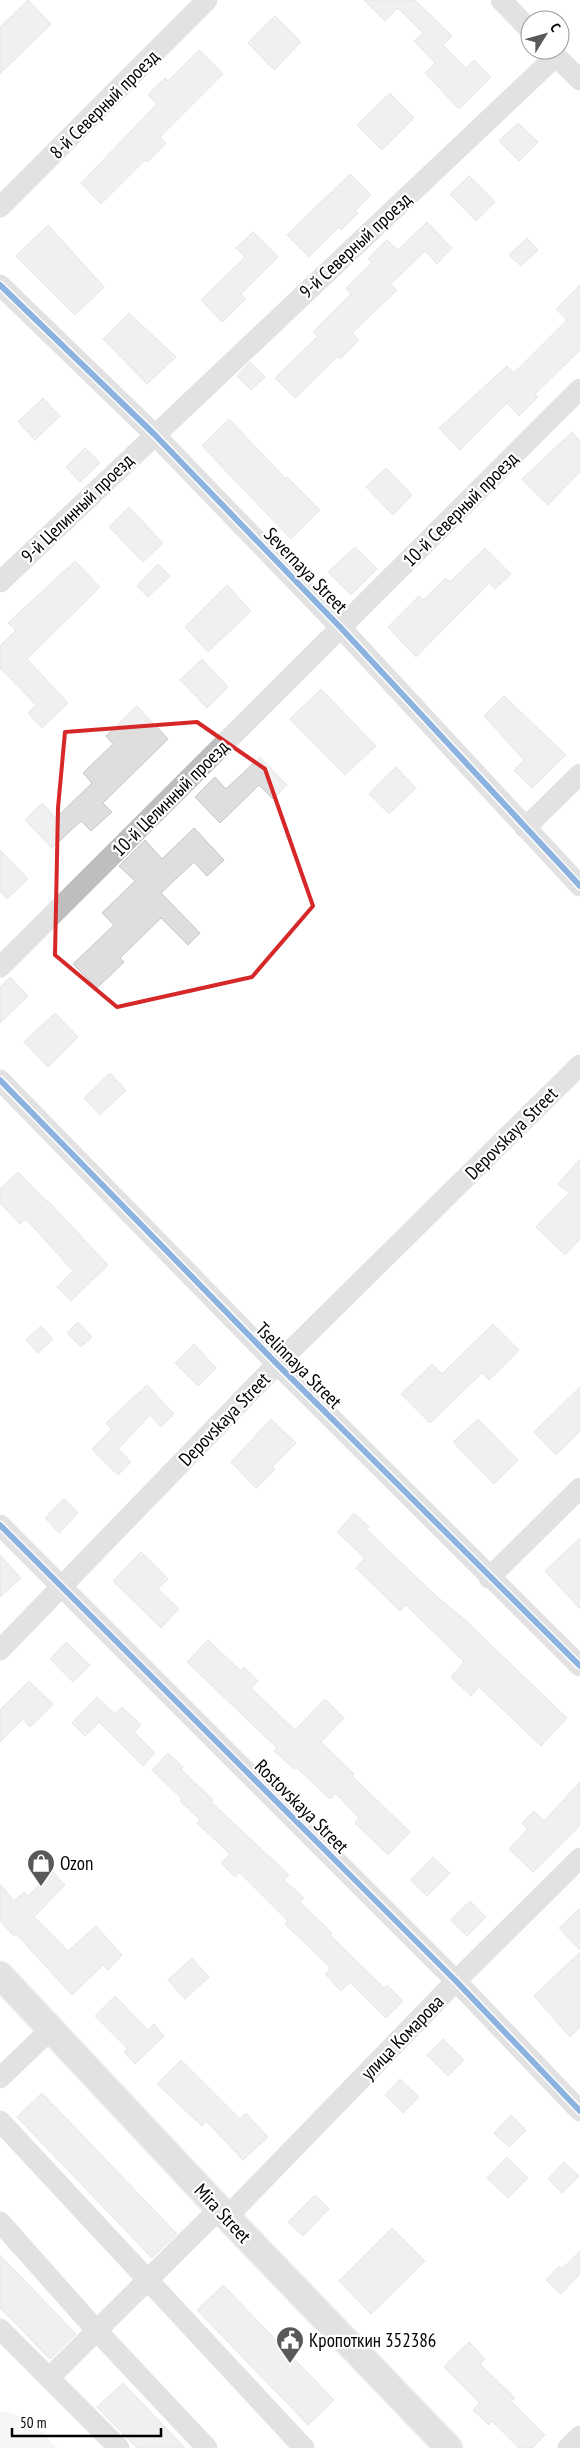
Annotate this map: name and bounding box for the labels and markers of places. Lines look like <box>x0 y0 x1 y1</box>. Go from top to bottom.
shop icon: Ozon <box>26 1848 56 1887</box>
place label: Ozon <box>60 1851 93 1875</box>
public building icon: Кропоткин 352386 <box>275 2325 305 2364</box>
place label: Кропоткин 352386 <box>309 2328 436 2352</box>

